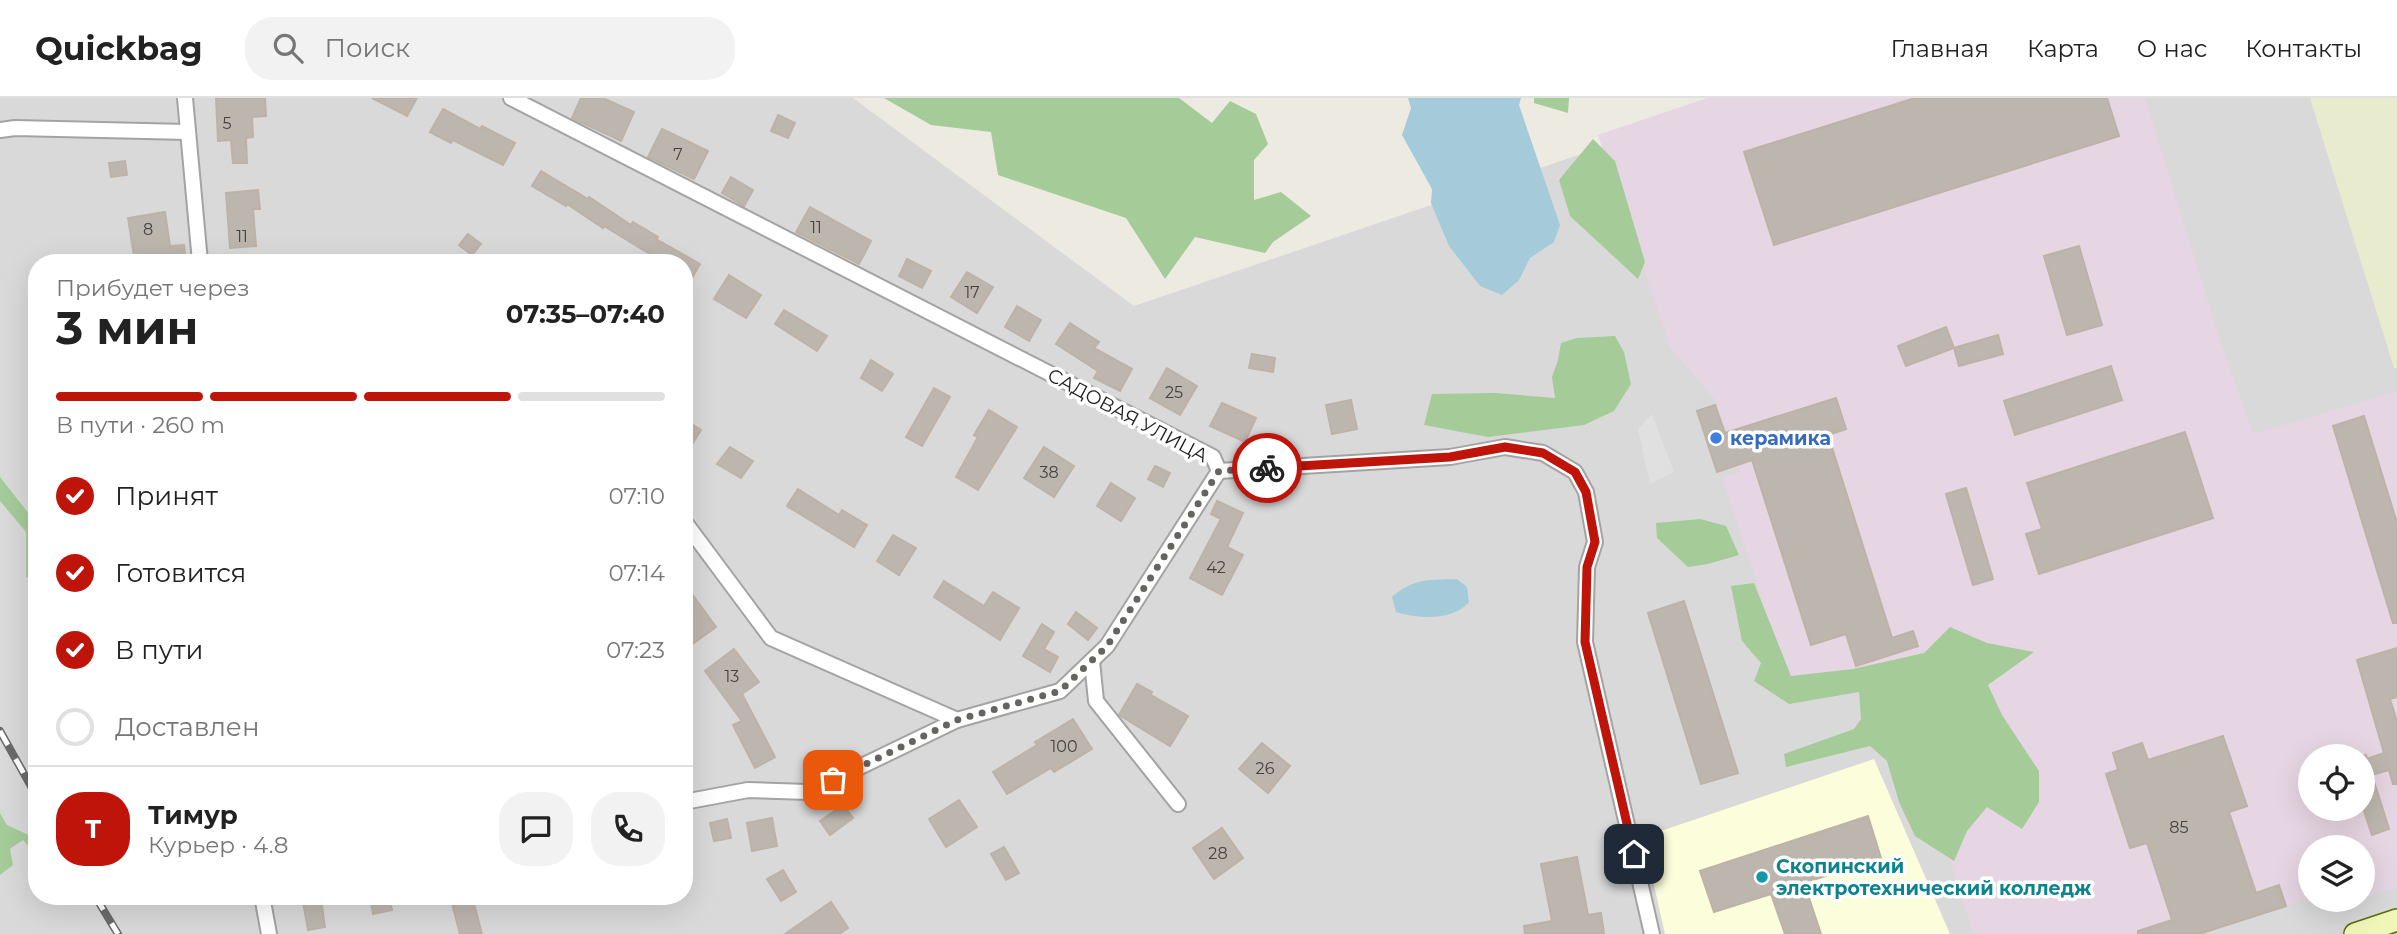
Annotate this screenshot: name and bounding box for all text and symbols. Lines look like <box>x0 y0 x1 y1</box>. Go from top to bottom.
search box <box>245 17 735 80</box>
text: Quickbag <box>35 28 203 68</box>
icon: search <box>269 29 307 67</box>
text: Поиск <box>325 32 410 64</box>
text: Главная <box>1891 34 1989 63</box>
text: Карта <box>2027 34 2099 63</box>
text: О нас <box>2137 34 2207 63</box>
text: Контакты <box>2245 34 2362 63</box>
house number: 5 <box>222 114 232 133</box>
house number: 7 <box>673 145 683 164</box>
house number: 11 <box>810 218 822 237</box>
house number: 8 <box>143 220 153 239</box>
house number: 11 <box>236 227 248 246</box>
text: Прибудет через <box>56 274 250 302</box>
house number: 17 <box>964 283 980 302</box>
text: 07:35–07:40 <box>506 298 665 330</box>
text: 3 мин <box>56 299 198 356</box>
street label: САДОВАЯ УЛИЦА <box>1044 363 1212 467</box>
house number: 25 <box>1165 383 1183 402</box>
text: В пути · 260 m <box>56 411 225 439</box>
place label: керамика <box>1730 427 1831 450</box>
marker: керамика <box>1708 430 1724 446</box>
courier <box>1232 433 1302 503</box>
icon: bike <box>1248 449 1286 487</box>
house number: 38 <box>1039 463 1059 482</box>
icon: check <box>56 477 94 515</box>
text: Принят <box>115 480 218 512</box>
text: 07:10 <box>608 482 665 510</box>
icon: check <box>56 554 94 592</box>
text: Готовится <box>115 557 246 589</box>
house number: 42 <box>1206 558 1226 577</box>
text: 07:14 <box>608 559 665 587</box>
icon: check <box>56 631 94 669</box>
text: В пути <box>115 634 204 666</box>
text: 07:23 <box>606 636 665 664</box>
house number: 13 <box>725 667 739 686</box>
text: Доставлен <box>115 711 260 743</box>
house number: 100 <box>1051 737 1077 756</box>
map controls <box>2298 744 2375 912</box>
button: locate <box>2298 744 2375 821</box>
pin <box>803 750 863 810</box>
house number: 26 <box>1256 759 1275 778</box>
icon: bag <box>814 761 852 799</box>
button: chat <box>499 792 573 866</box>
button: phone <box>591 792 665 866</box>
text: Тимур <box>148 799 238 831</box>
text: Т <box>85 813 101 845</box>
house number: 85 <box>2169 818 2189 837</box>
pin <box>1604 824 1664 884</box>
text: Курьер · 4.8 <box>148 831 288 859</box>
icon: home <box>1615 835 1653 873</box>
button: layers <box>2298 835 2375 912</box>
house number: 28 <box>1208 844 1228 863</box>
place label: Скопинский электротехнический колледж <box>1776 855 2092 900</box>
marker: Скопинский электротехнический колледж <box>1754 869 1770 885</box>

